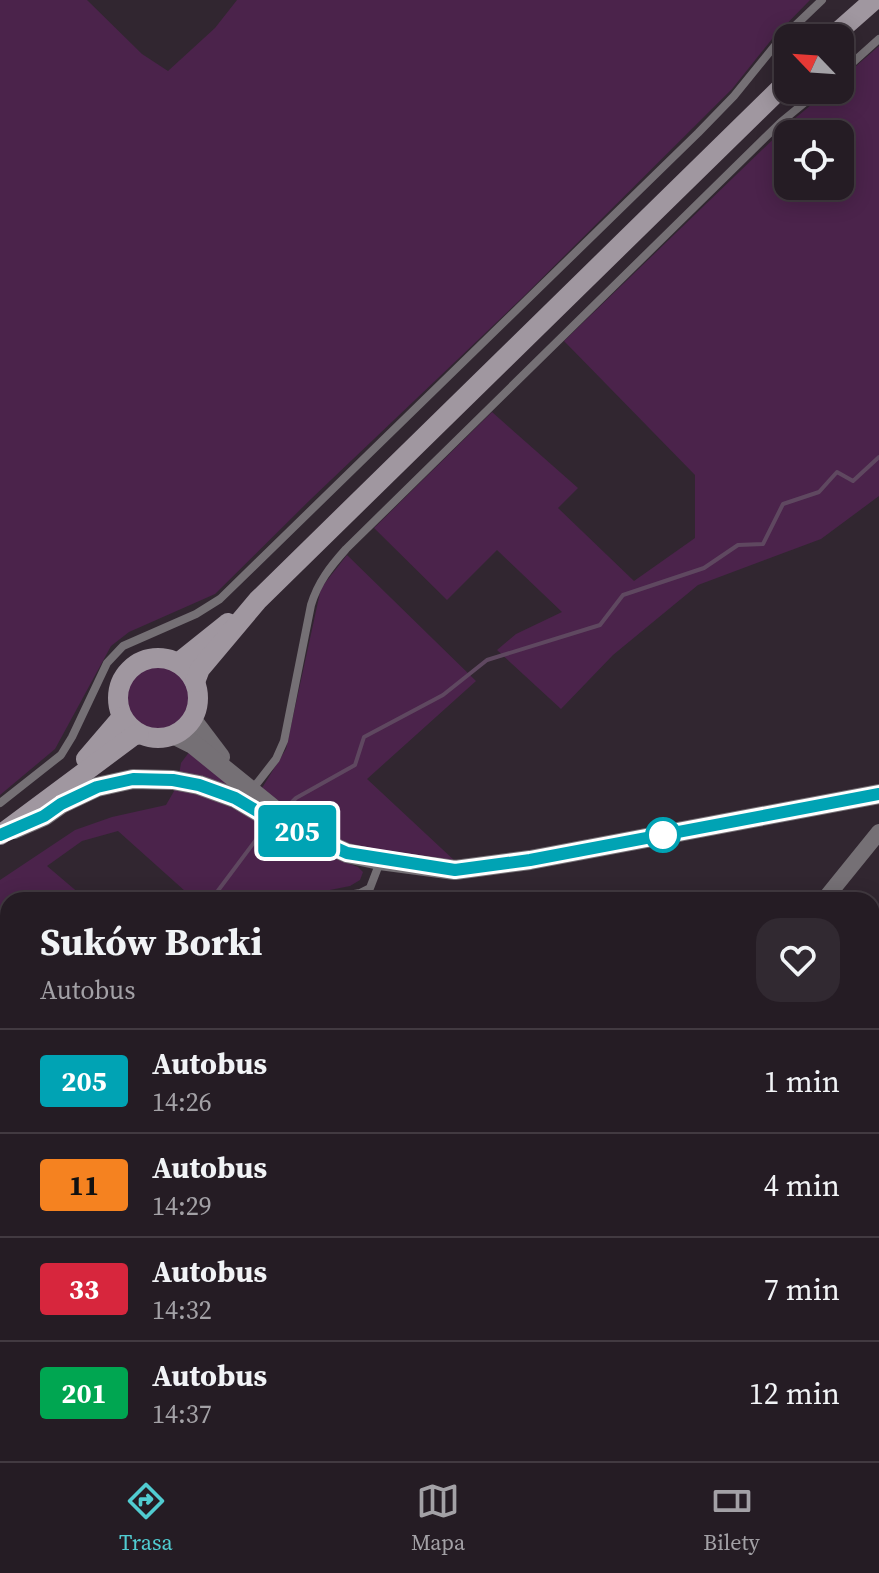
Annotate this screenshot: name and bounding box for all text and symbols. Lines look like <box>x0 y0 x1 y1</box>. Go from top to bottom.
north arrow <box>774 24 854 104</box>
map controls <box>774 24 854 200</box>
button: locate <box>774 120 854 200</box>
line badge: 205 <box>251 805 343 857</box>
text: 205 <box>274 812 320 850</box>
unlabelled marker <box>646 818 680 852</box>
text: Suków Borki <box>40 916 262 968</box>
button: heart <box>756 918 840 1002</box>
text: Autobus <box>40 972 136 1008</box>
text: Autobus <box>152 1043 267 1084</box>
text: 1 min <box>764 1061 840 1102</box>
text: 205 <box>61 1062 107 1100</box>
text: 14:26 <box>152 1084 212 1120</box>
text: Autobus <box>152 1147 267 1188</box>
text: 4 min <box>764 1165 840 1206</box>
text: 11 <box>69 1166 99 1204</box>
text: 14:29 <box>152 1188 212 1224</box>
text: Autobus <box>152 1251 267 1292</box>
text: 7 min <box>764 1269 840 1310</box>
text: 33 <box>69 1270 99 1308</box>
text: 14:32 <box>152 1292 212 1328</box>
text: Autobus <box>152 1355 267 1396</box>
text: 12 min <box>749 1373 840 1414</box>
text: 201 <box>61 1374 107 1412</box>
text: 14:37 <box>152 1396 212 1432</box>
tab: Trasa <box>119 1479 173 1557</box>
tab: Mapa <box>411 1479 465 1557</box>
tab: Bilety <box>703 1479 760 1557</box>

